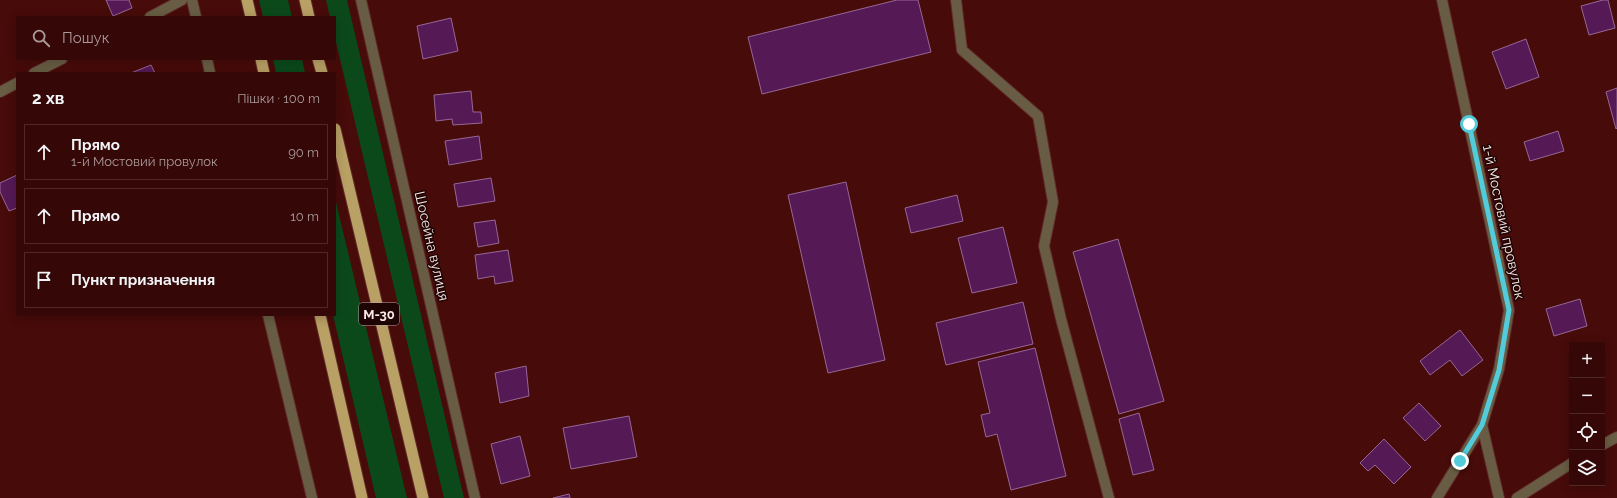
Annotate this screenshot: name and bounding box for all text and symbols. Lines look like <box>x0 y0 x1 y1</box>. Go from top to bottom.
search box <box>16 16 336 60</box>
icon: search <box>30 27 52 49</box>
text: Пошук <box>62 29 110 47</box>
text: 2 хв <box>32 88 64 108</box>
text: Пішки · 100 m <box>237 91 320 106</box>
route start <box>1460 115 1478 133</box>
text: Прямо <box>71 136 120 154</box>
icon: ahead <box>33 141 55 163</box>
street label: 1-й Мостовий провулок <box>1480 143 1528 301</box>
text: 90 m <box>288 145 319 160</box>
text: 1-й Мостовий провулок <box>71 154 218 169</box>
street label: Шосейна вулиця <box>412 190 452 302</box>
icon: ahead <box>33 205 55 227</box>
text: Прямо <box>71 207 120 225</box>
text: 10 m <box>290 209 319 224</box>
icon: arrive <box>33 269 55 291</box>
text: Пункт призначення <box>71 271 215 289</box>
road number: М-30 <box>359 303 399 325</box>
map controls <box>1569 342 1605 486</box>
button: + <box>1569 342 1605 378</box>
button: − <box>1569 378 1605 414</box>
button: locate <box>1569 414 1605 450</box>
button: layers <box>1569 450 1605 486</box>
route end <box>1451 452 1469 470</box>

